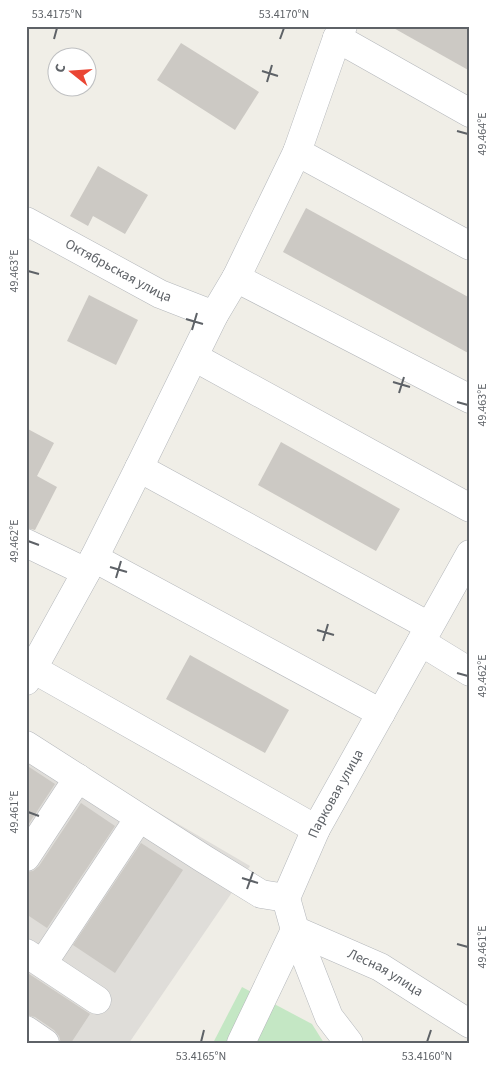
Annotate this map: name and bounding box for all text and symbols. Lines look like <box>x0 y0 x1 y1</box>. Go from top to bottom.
text: 53.4175°N <box>32 6 82 23</box>
text: 53.4170°N <box>259 6 309 23</box>
north arrow <box>48 48 98 98</box>
text: С <box>50 62 71 75</box>
text: 49.464°E <box>474 112 491 156</box>
street label: Октябрьская улица <box>61 234 174 308</box>
text: 49.463°E <box>6 249 23 293</box>
text: 49.463°E <box>474 383 491 427</box>
text: 49.462°E <box>6 519 23 563</box>
text: 49.462°E <box>474 654 491 698</box>
street label: Парковая улица <box>303 746 369 841</box>
text: 49.461°E <box>6 790 23 834</box>
text: 49.461°E <box>474 925 491 969</box>
street label: Лесная улица <box>344 944 427 1002</box>
text: 53.4165°N <box>176 1048 226 1065</box>
text: 53.4160°N <box>402 1048 452 1065</box>

